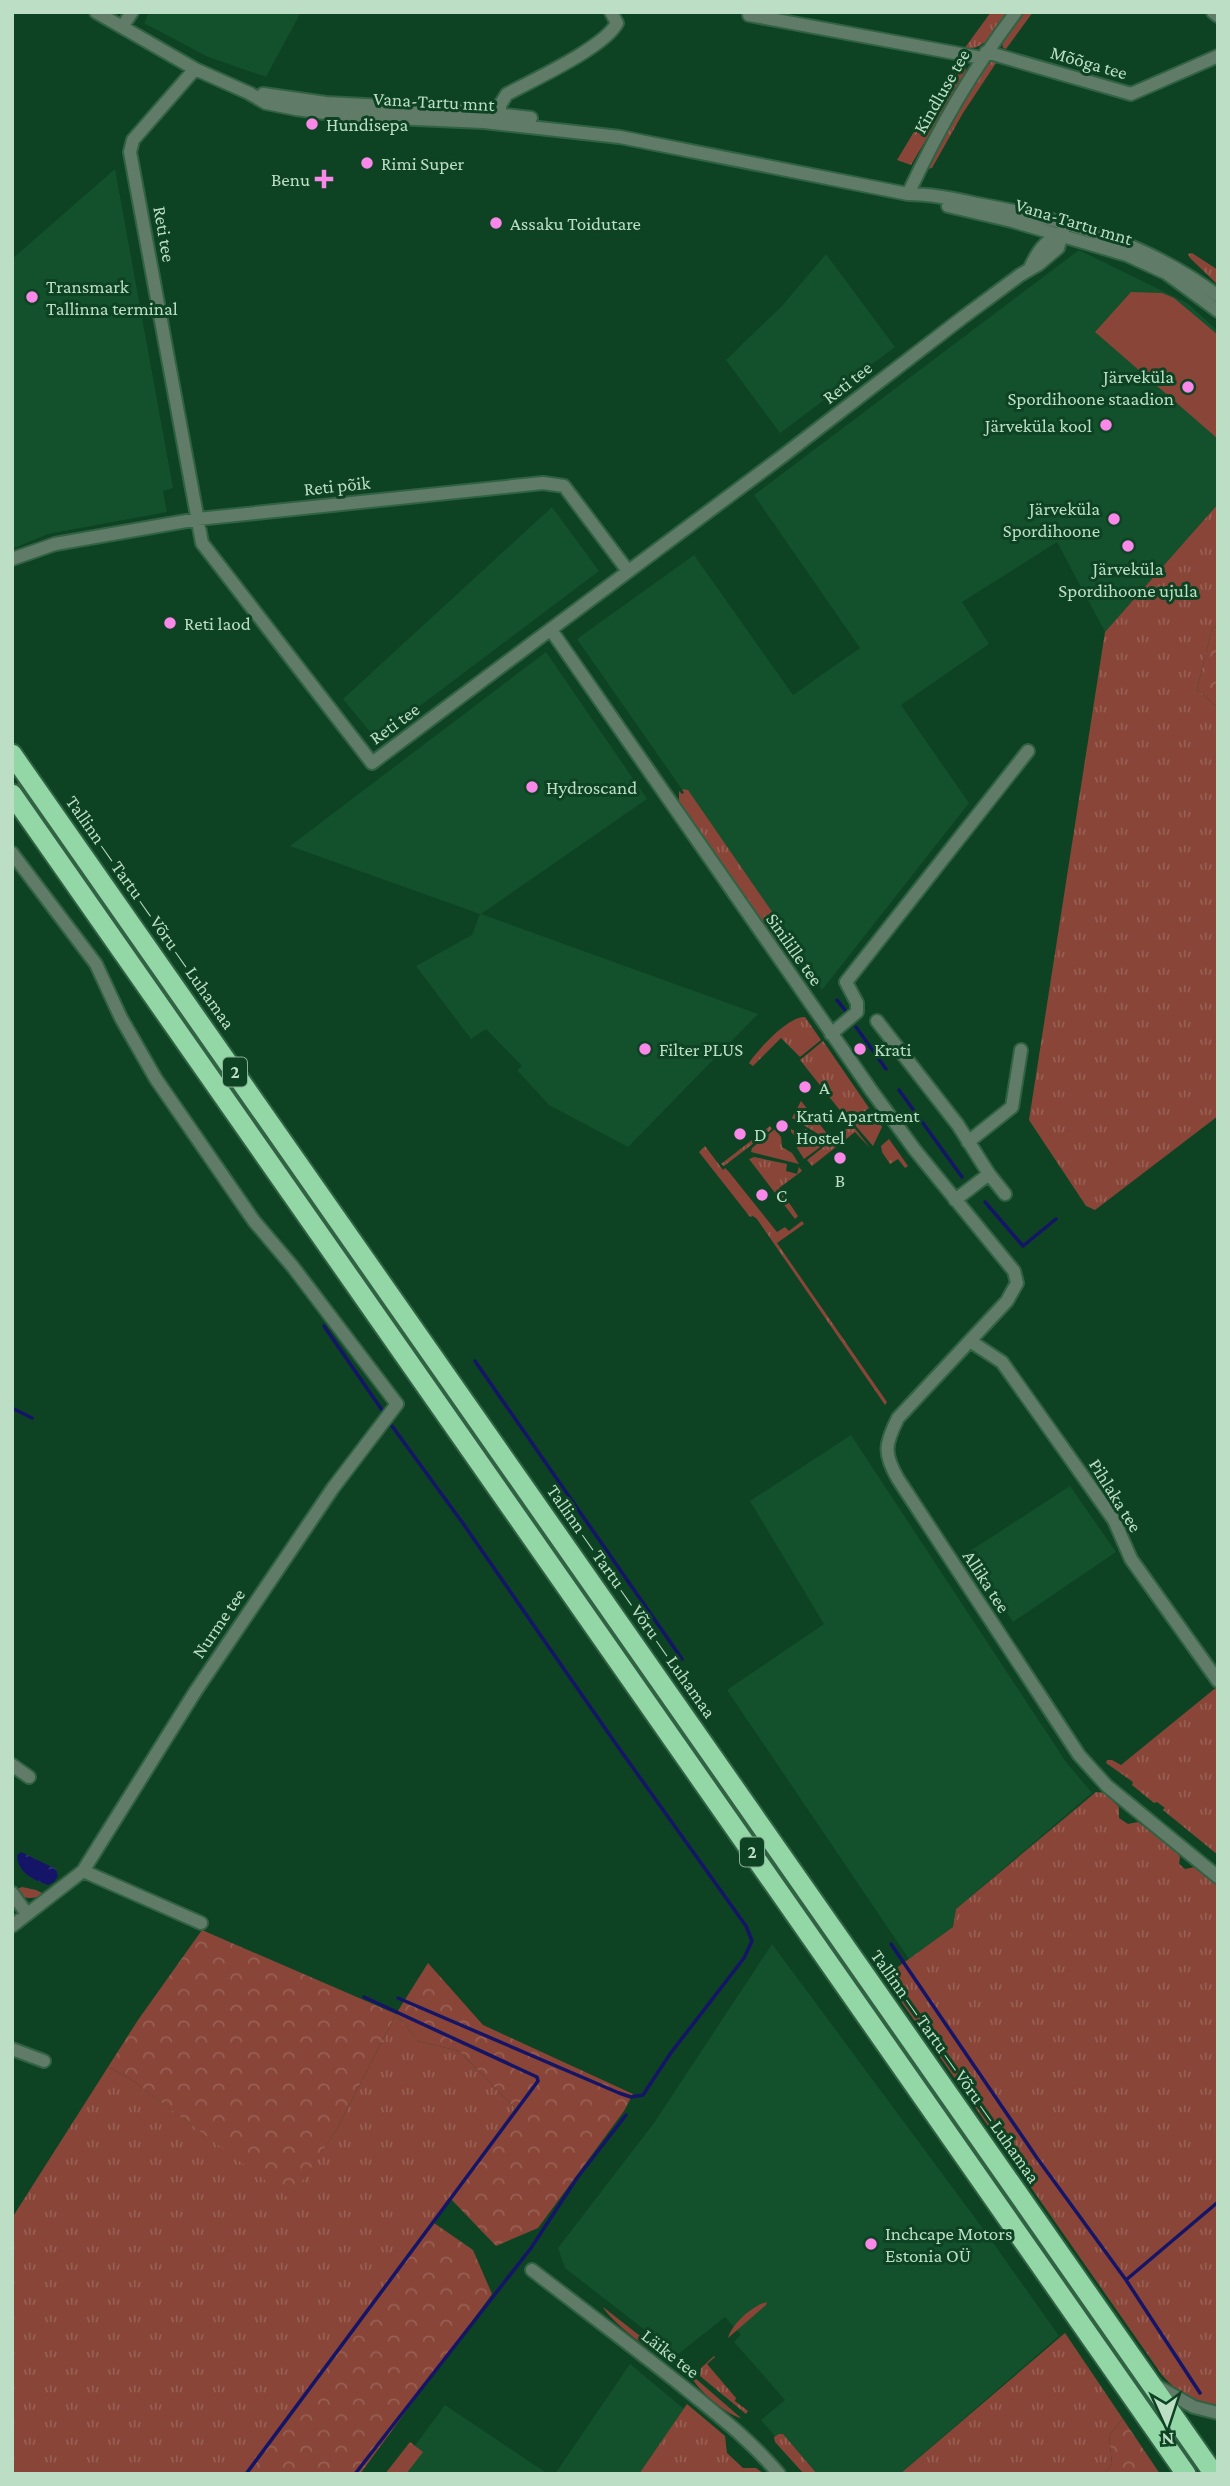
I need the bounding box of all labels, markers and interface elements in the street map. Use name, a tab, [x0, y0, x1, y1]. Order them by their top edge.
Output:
street label: Mõõga tee	[1048, 42, 1130, 83]
street label: Kindluse tee	[909, 46, 974, 137]
street label: Vana-Tartu mnt	[373, 88, 496, 115]
place label: Hundisepa	[326, 114, 408, 135]
marker: Hundisepa	[304, 116, 320, 132]
place label: Rimi Super	[381, 153, 465, 174]
marker: Rimi Super	[359, 155, 375, 171]
place label: Benu	[271, 169, 310, 190]
marker: Benu	[316, 171, 332, 187]
street label: Vana-Tartu mnt	[1013, 194, 1136, 249]
street label: Reti tee	[149, 205, 180, 264]
place label: Assaku Toidutare	[510, 213, 641, 234]
marker: Assaku Toidutare	[488, 215, 504, 231]
place label: Transmark Tallinna terminal	[46, 276, 178, 319]
marker: Transmark Tallinna terminal	[24, 289, 40, 305]
street label: Reti tee	[819, 357, 876, 408]
place label: Järveküla Spordihoone staadion	[1007, 366, 1174, 409]
marker: Järveküla Spordihoone staadion	[1180, 379, 1196, 395]
place label: Järveküla kool	[983, 415, 1092, 436]
marker: Järveküla kool	[1098, 417, 1114, 433]
street label: Reti põik	[303, 471, 372, 499]
place label: Järveküla Spordihoone	[1003, 498, 1100, 541]
marker: Järveküla Spordihoone	[1106, 511, 1122, 527]
marker: Järveküla Spordihoone ujula	[1120, 538, 1136, 554]
place label: Järveküla Spordihoone ujula	[1058, 558, 1198, 602]
place label: Reti laod	[184, 613, 251, 634]
marker: Reti laod	[162, 615, 178, 631]
street label: Reti tee	[365, 698, 423, 748]
place label: Hydroscand	[546, 777, 637, 798]
marker: Hydroscand	[524, 779, 540, 795]
street label: Tallinn — Tartu — Võru — Luhamaa	[62, 792, 240, 1033]
street label: Sinilille tee	[762, 909, 827, 990]
place label: Filter PLUS	[659, 1039, 743, 1060]
place label: Krati	[874, 1039, 911, 1060]
marker: Filter PLUS	[637, 1041, 653, 1057]
marker: Krati	[852, 1041, 868, 1057]
road number: 2	[223, 1058, 247, 1086]
place label: A	[819, 1077, 830, 1098]
marker: A	[797, 1079, 813, 1095]
place label: Krati Apartment Hostel	[796, 1105, 920, 1148]
marker: Krati Apartment Hostel	[774, 1118, 790, 1134]
place label: D	[754, 1124, 767, 1145]
marker: D	[732, 1126, 748, 1142]
marker: B	[832, 1150, 848, 1166]
place label: B	[835, 1170, 845, 1191]
place label: C	[776, 1185, 787, 1206]
marker: C	[754, 1187, 770, 1203]
street label: Pihlaka tee	[1085, 1455, 1146, 1536]
street label: Tallinn — Tartu — Võru — Luhamaa	[543, 1481, 721, 1722]
street label: Allika tee	[959, 1546, 1014, 1616]
street label: Nurme tee	[188, 1585, 249, 1662]
road number: 2	[740, 1838, 764, 1866]
street label: Tallinn — Tartu — Võru — Luhamaa	[867, 1946, 1045, 2187]
place label: Inchcape Motors Estonia OÜ	[885, 2223, 1012, 2266]
marker: Inchcape Motors Estonia OÜ	[863, 2236, 879, 2252]
street label: Läike tee	[638, 2325, 704, 2382]
north arrow	[1132, 2388, 1202, 2458]
text: N	[1161, 2429, 1175, 2450]

